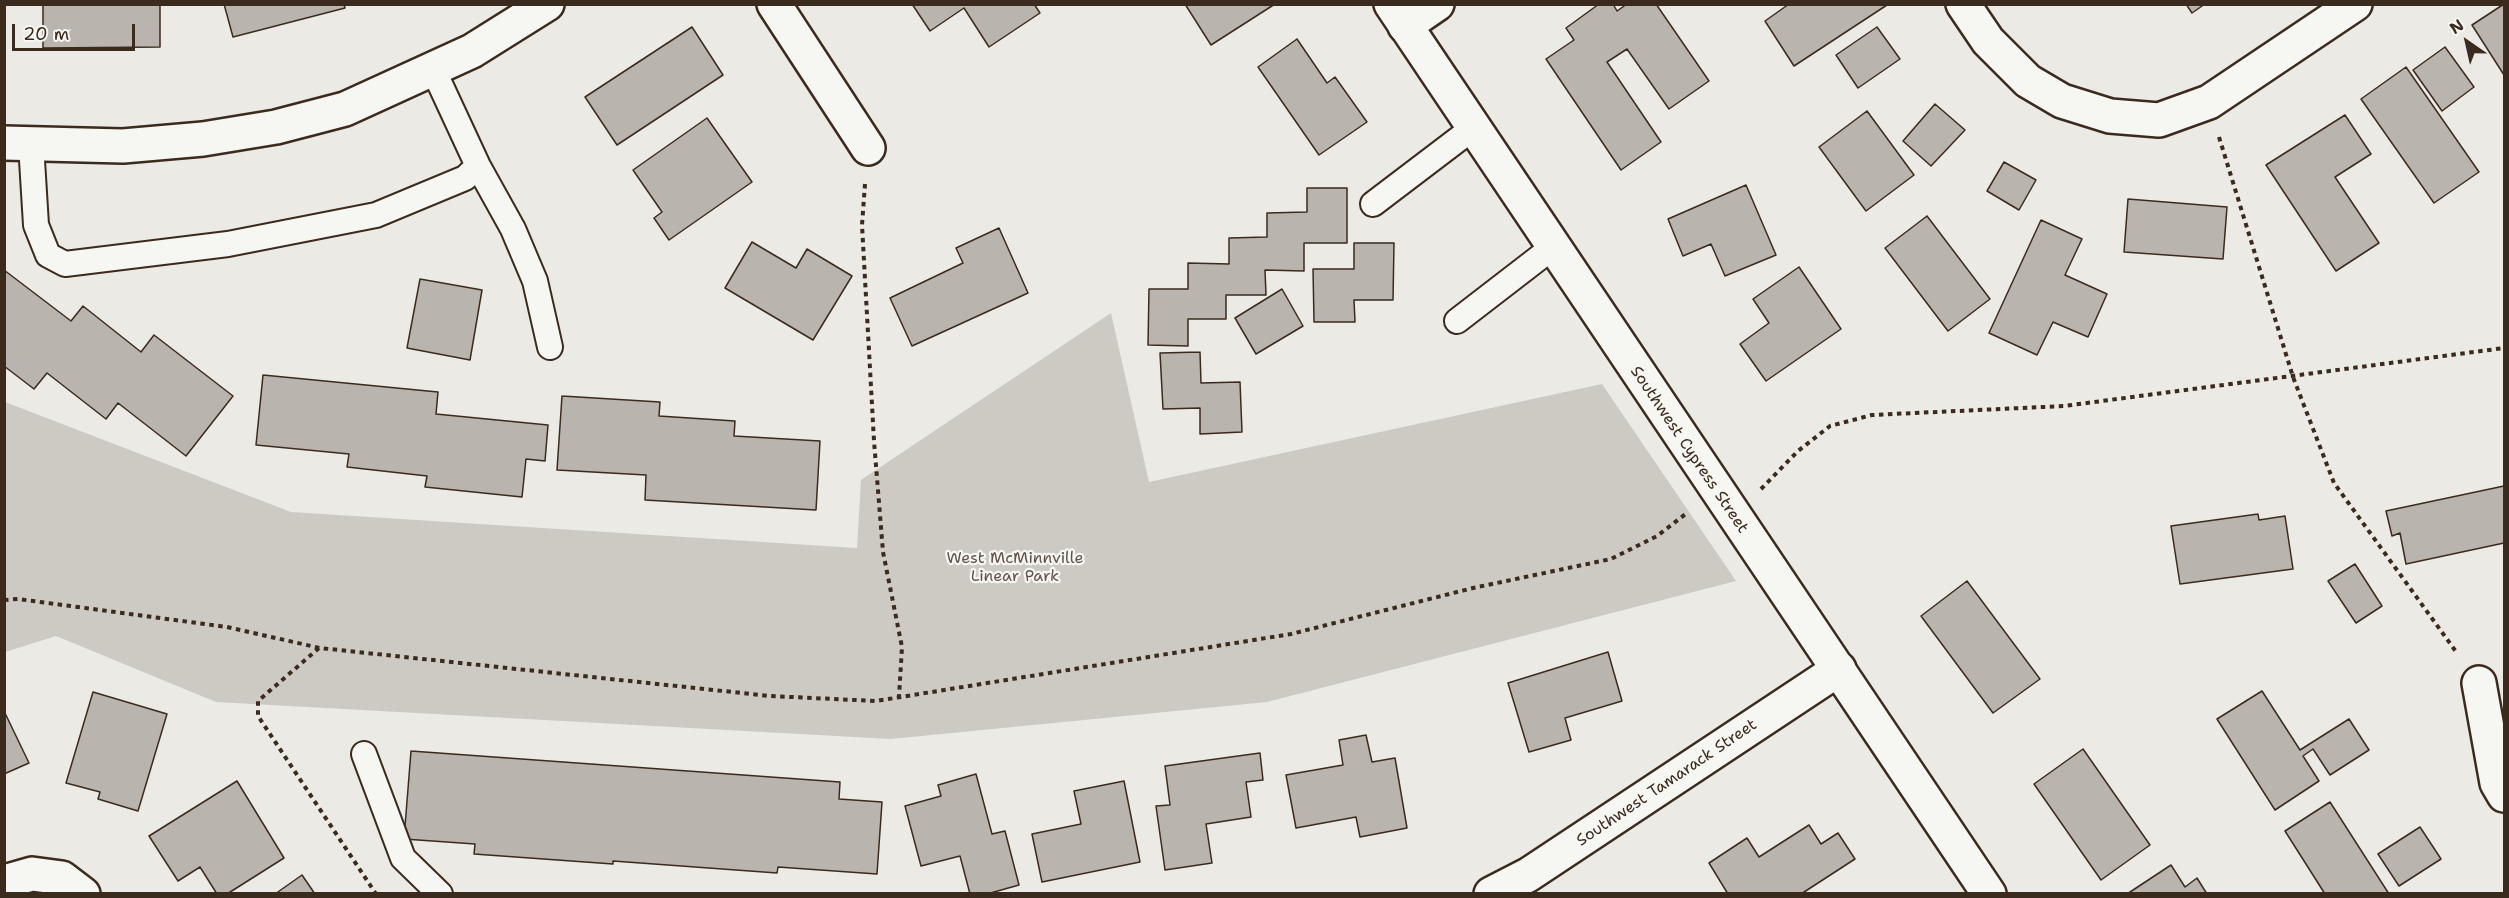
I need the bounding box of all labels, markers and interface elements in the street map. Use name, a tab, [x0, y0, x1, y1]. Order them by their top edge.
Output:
scale bar	[15, 12, 138, 50]
north arrow	[2437, 12, 2497, 72]
text: N	[2446, 14, 2468, 39]
text: 20 m	[23, 22, 69, 46]
street label: Southwest Cypress Street	[1626, 363, 1752, 537]
park label: West McMinnville Linear Park	[946, 549, 1084, 587]
street label: Southwest Tamarack Street	[1573, 715, 1761, 851]

